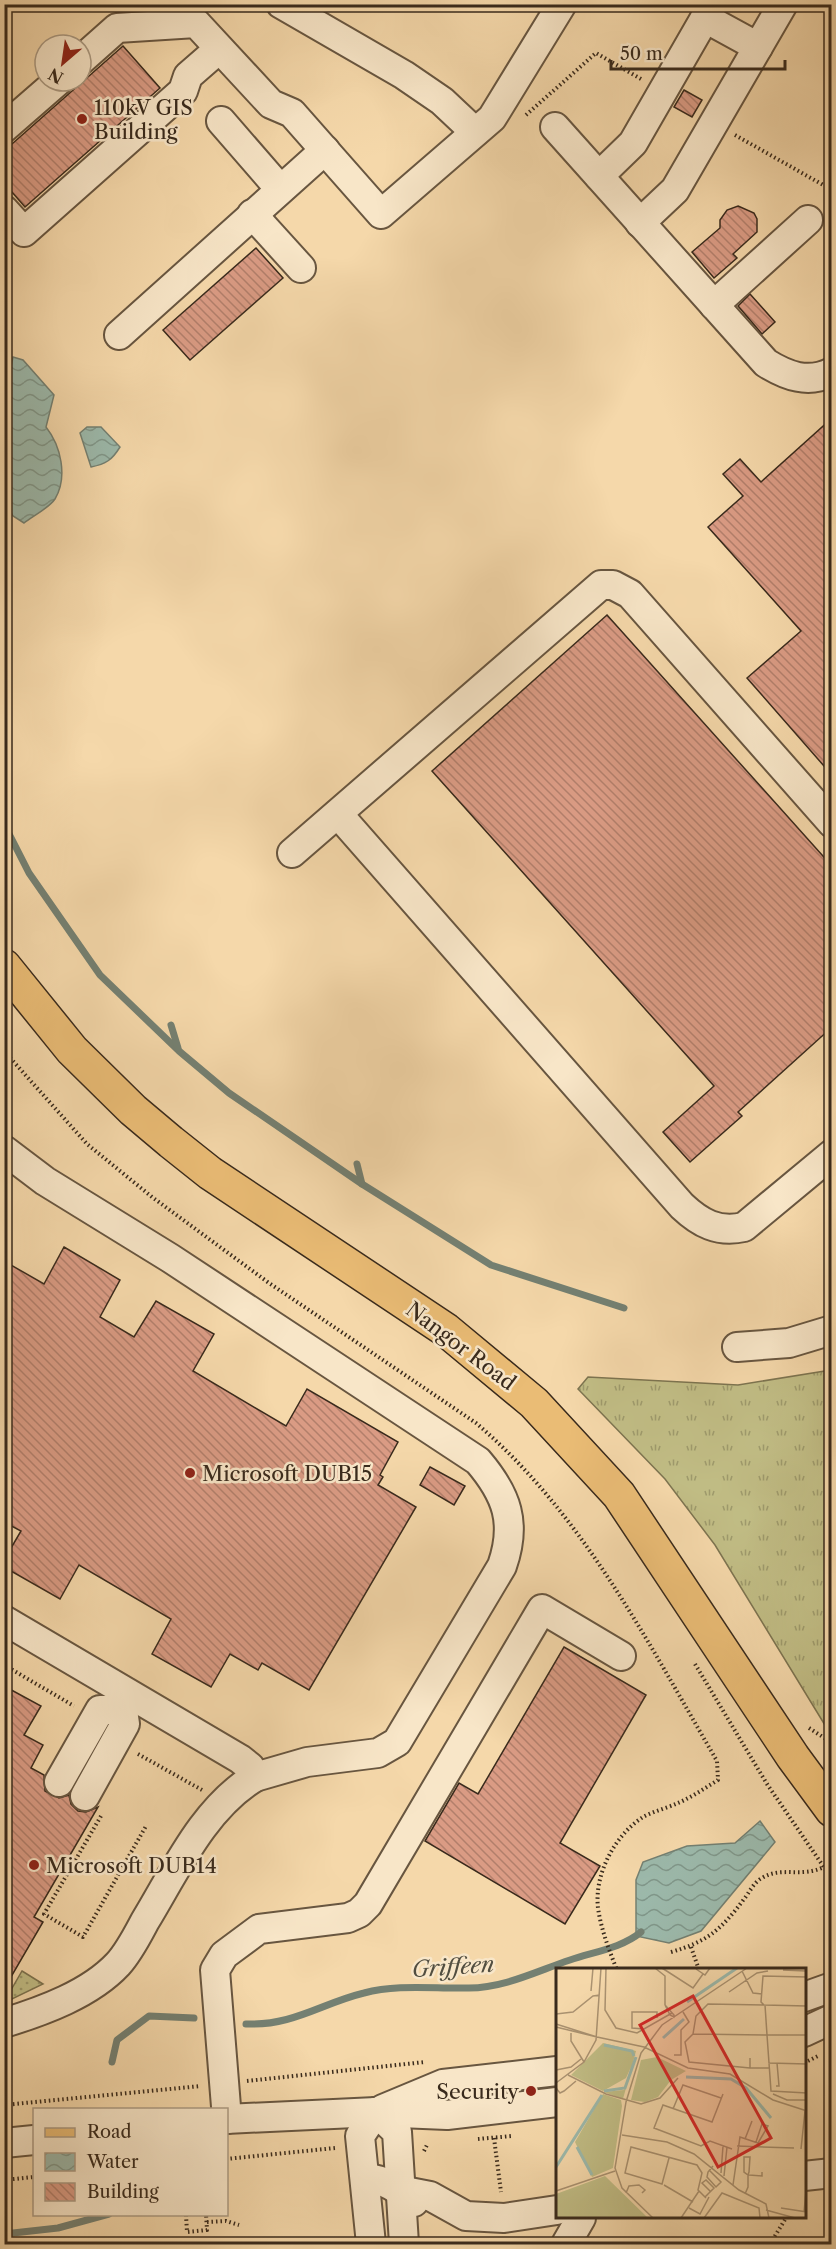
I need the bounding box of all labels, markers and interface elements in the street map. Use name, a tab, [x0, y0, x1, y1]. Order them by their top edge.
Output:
north arrow	[33, 33, 93, 93]
scale bar	[611, 33, 785, 71]
text: 50 m	[620, 43, 663, 65]
text: N	[45, 64, 67, 88]
place label: 110kV GIS Building	[94, 95, 193, 144]
marker: 110kV GIS Building	[75, 112, 89, 126]
street label: Nangor Road	[401, 1297, 521, 1395]
place label: Microsoft DUB15	[202, 1461, 372, 1486]
marker: Microsoft DUB15	[183, 1466, 197, 1480]
place label: Microsoft DUB14	[46, 1853, 217, 1878]
marker: Microsoft DUB14	[27, 1858, 41, 1872]
water label: Griffeen	[411, 1951, 495, 1983]
inset map	[556, 1968, 806, 2219]
place label: Security	[436, 2079, 519, 2104]
marker: Security	[524, 2084, 538, 2098]
legend	[33, 2108, 228, 2216]
text: Road	[87, 2121, 132, 2143]
text: Water	[86, 2151, 139, 2173]
text: Building	[87, 2181, 159, 2203]

